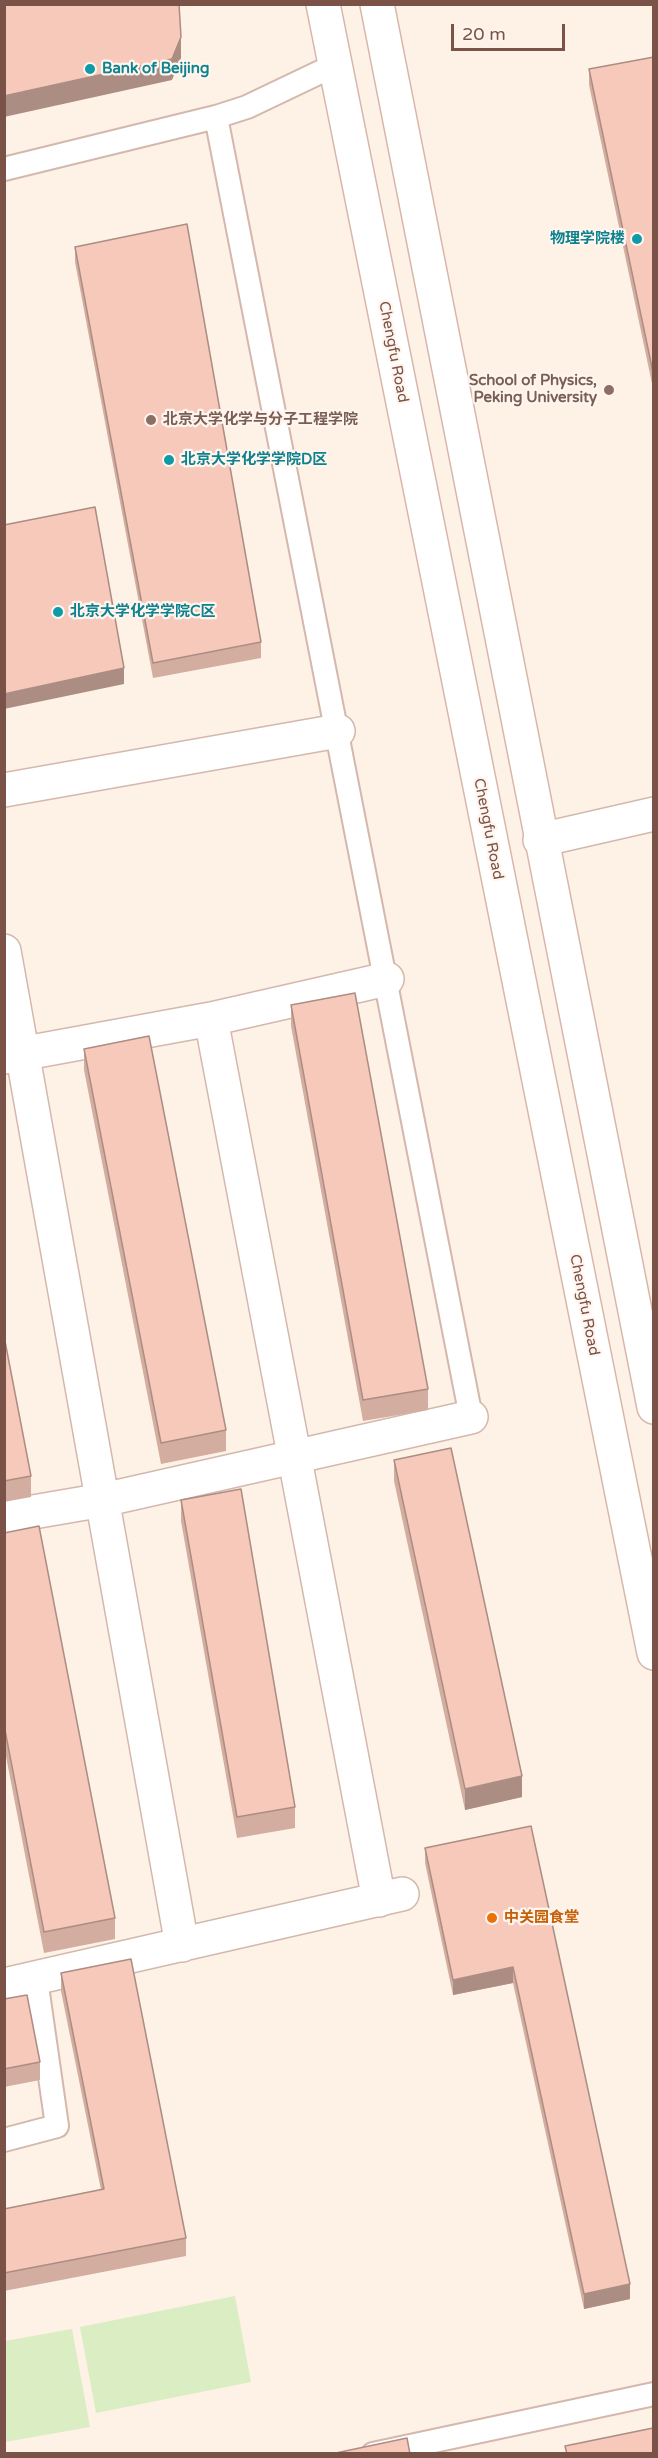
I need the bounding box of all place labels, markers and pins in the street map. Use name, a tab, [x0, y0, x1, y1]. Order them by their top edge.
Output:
place label: Bank of Beijing	[102, 60, 209, 78]
marker: Bank of Beijing	[83, 62, 97, 76]
place label: 物理学院楼	[550, 230, 625, 248]
marker: 物理学院楼	[630, 232, 644, 246]
place label: School of Physics, Peking University	[469, 372, 597, 407]
marker: School of Physics, Peking University	[602, 383, 616, 397]
place label: 北京大学化学与分子工程学院	[163, 411, 358, 429]
marker: 北京大学化学与分子工程学院	[144, 413, 158, 427]
place label: 北京大学化学学院D区	[181, 451, 327, 469]
marker: 北京大学化学学院D区	[162, 453, 176, 467]
place label: 北京大学化学学院C区	[70, 603, 215, 621]
marker: 北京大学化学学院C区	[51, 605, 65, 619]
place label: 中关园食堂	[504, 1909, 579, 1927]
marker: 中关园食堂	[485, 1911, 499, 1925]

